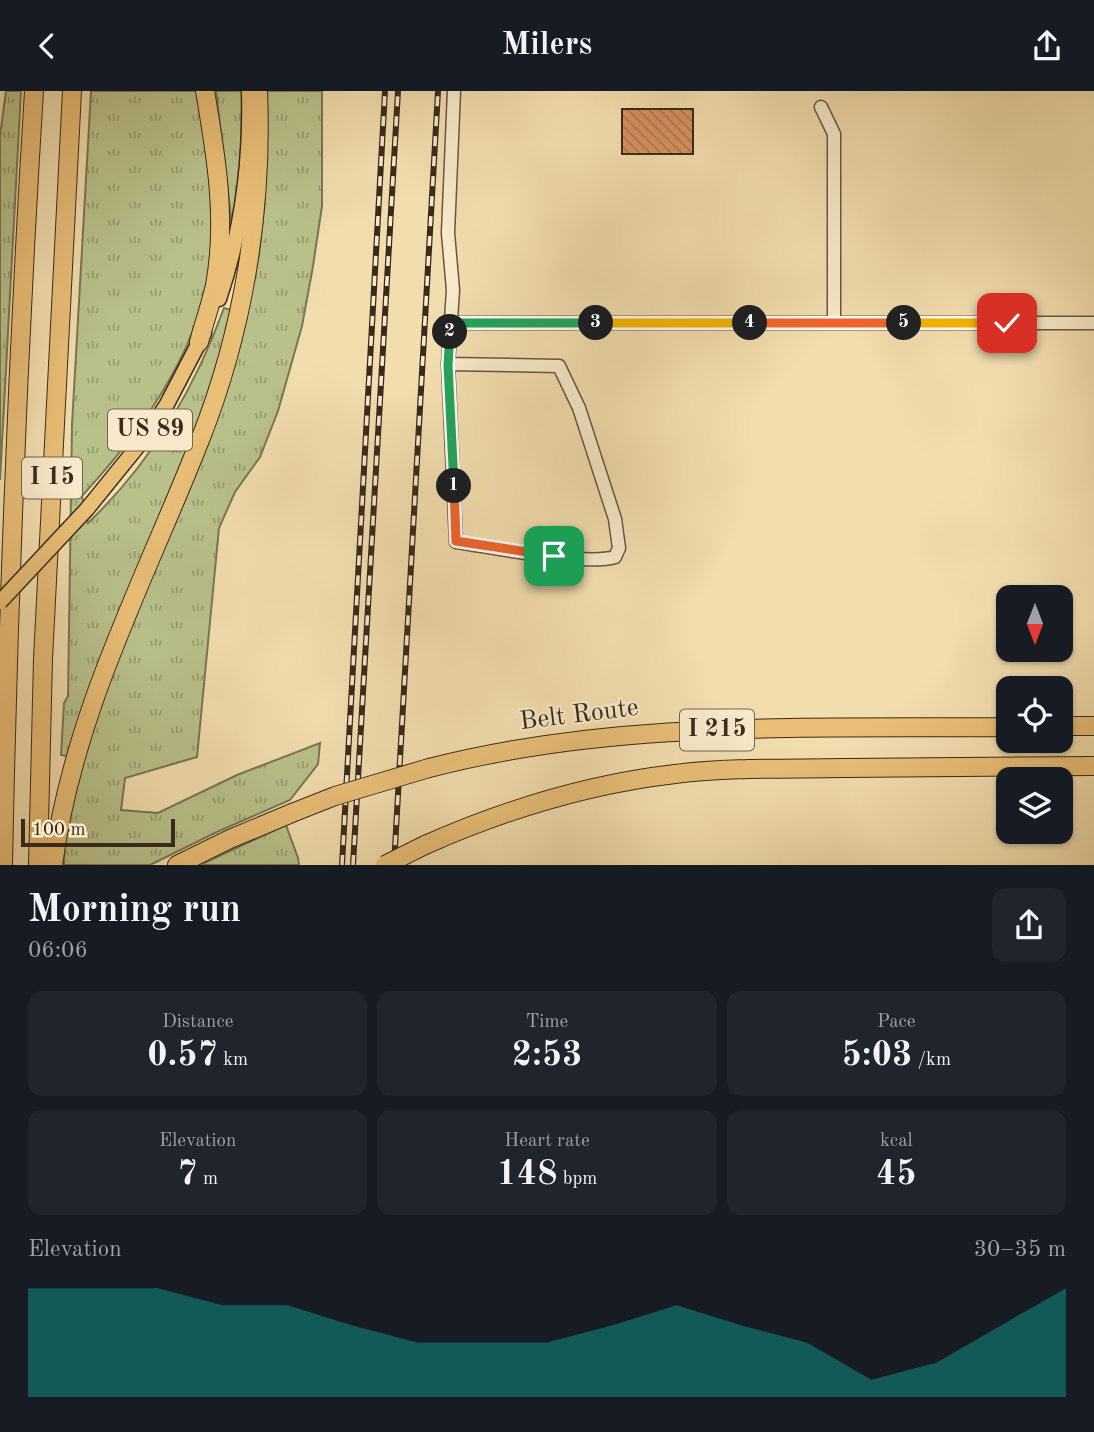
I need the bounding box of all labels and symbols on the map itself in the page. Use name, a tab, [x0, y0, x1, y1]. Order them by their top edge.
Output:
pin	[977, 293, 1037, 353]
pin: 3	[578, 306, 614, 341]
pin: 4	[732, 306, 768, 341]
pin: 5	[886, 306, 922, 341]
pin: 2	[433, 315, 468, 349]
road number: US 89	[108, 409, 192, 451]
road number: I 15	[22, 457, 82, 499]
pin: 1	[436, 469, 472, 503]
pin	[524, 526, 584, 586]
north arrow	[996, 585, 1073, 661]
street label: Belt Route	[518, 695, 640, 735]
road number: I 215	[680, 709, 754, 751]
scale bar	[21, 816, 175, 848]

